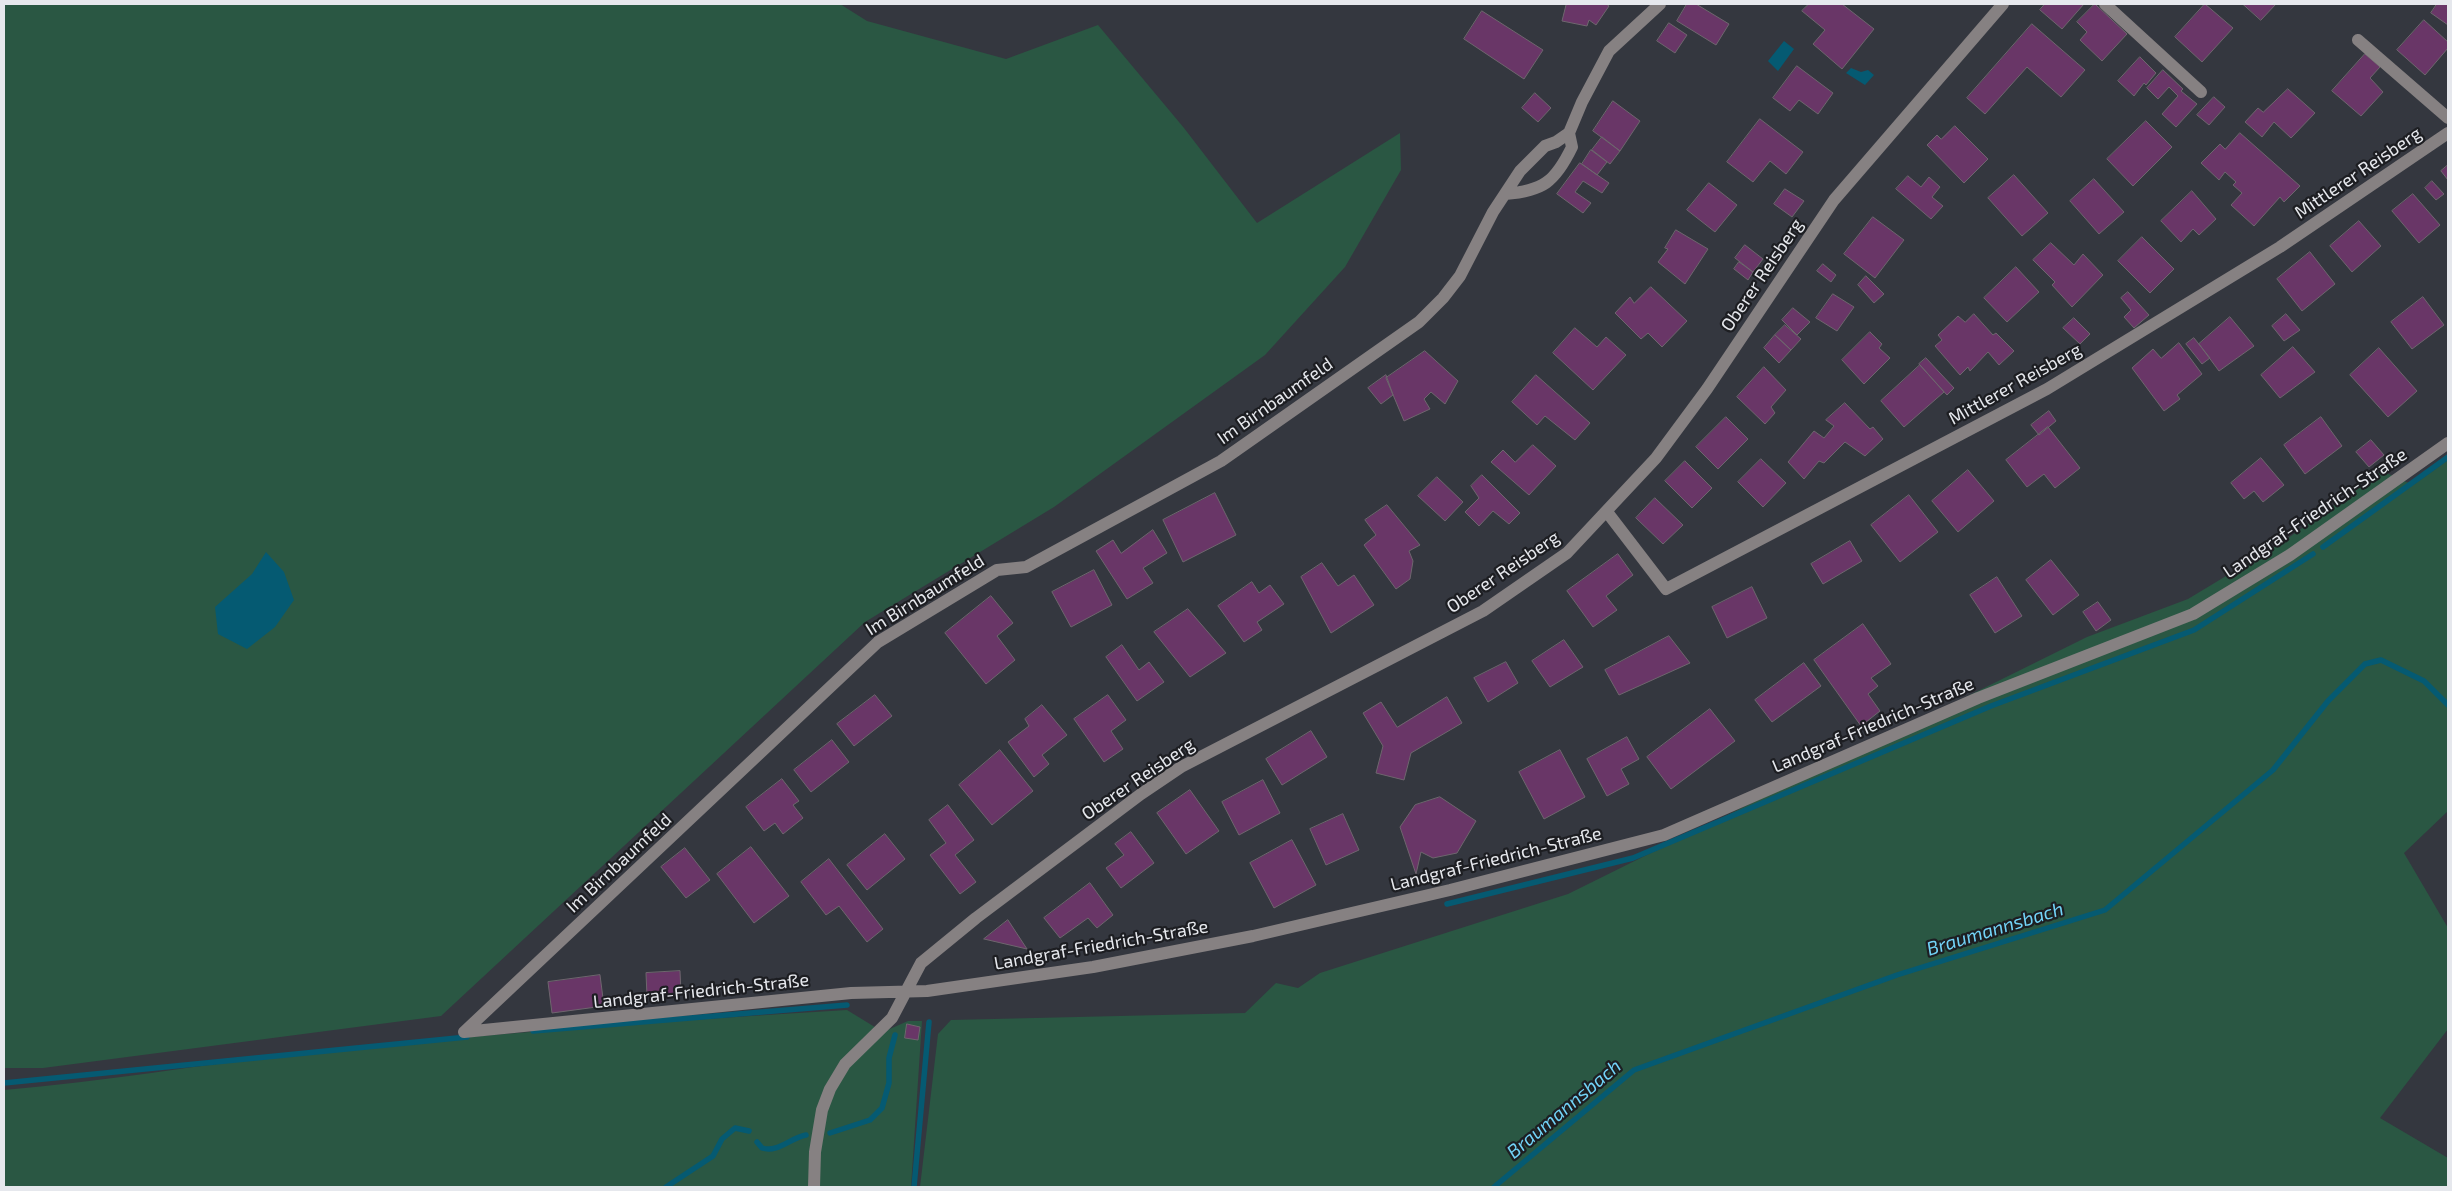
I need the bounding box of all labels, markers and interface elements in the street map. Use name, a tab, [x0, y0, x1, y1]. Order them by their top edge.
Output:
street label: Mittlerer Reisberg	[2290, 123, 2426, 223]
street label: Oberer Reisberg	[1716, 215, 1808, 335]
street label: Mittlerer Reisberg	[1945, 339, 2085, 429]
street label: Im Birnbaumfeld	[1213, 353, 1337, 449]
street label: Landgraf-Friedrich-Straße	[2219, 443, 2411, 583]
street label: Oberer Reisberg	[1443, 526, 1563, 618]
street label: Im Birnbaumfeld	[862, 550, 988, 640]
street label: Landgraf-Friedrich-Straße	[1769, 673, 1977, 777]
street label: Oberer Reisberg	[1078, 733, 1198, 825]
street label: Im Birnbaumfeld	[562, 809, 676, 917]
street label: Landgraf-Friedrich-Straße	[1388, 822, 1604, 896]
water label: Braumannsbach	[1924, 897, 2066, 961]
street label: Landgraf-Friedrich-Straße	[992, 916, 1210, 974]
street label: Landgraf-Friedrich-Straße	[592, 969, 810, 1013]
water label: Braumannsbach	[1502, 1055, 1626, 1163]

